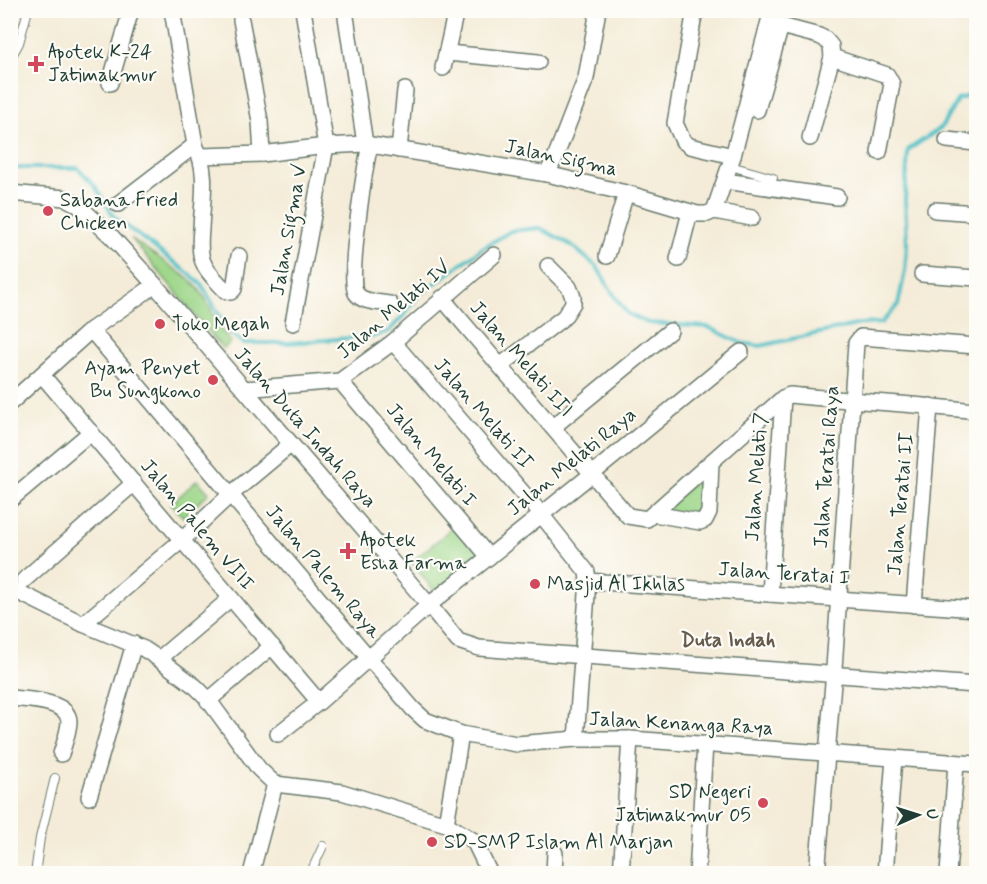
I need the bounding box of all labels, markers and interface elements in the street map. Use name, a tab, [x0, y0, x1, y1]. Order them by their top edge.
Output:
place label: Apotek K-24 Jatimakmur	[48, 39, 157, 89]
marker: Apotek K-24 Jatimakmur	[29, 57, 43, 71]
street label: Jalan Sigma	[502, 133, 620, 185]
street label: Jalan Sigma V	[264, 162, 316, 298]
place label: Sabana Fried Chicken	[60, 187, 178, 237]
marker: Sabana Fried Chicken	[41, 204, 55, 218]
street label: Jalan Melati IV	[331, 254, 457, 366]
street label: Jalan Melati III	[464, 296, 578, 422]
place label: Toko Megah	[172, 311, 270, 338]
marker: Toko Megah	[153, 317, 167, 331]
street label: Jalan Duta Indah Raya	[228, 342, 382, 514]
place label: Ayam Penyet Bu Sungkono	[84, 355, 201, 405]
marker: Ayam Penyet Bu Sungkono	[206, 373, 220, 387]
street label: Jalan Teratai Raya	[808, 385, 846, 549]
street label: Jalan Melati II	[380, 397, 482, 513]
street label: Jalan Melati I	[381, 398, 481, 512]
street label: Jalan Melati Raya	[502, 401, 642, 523]
street label: Jalan Melati 7	[739, 412, 775, 542]
street label: Jalan Teratai II	[881, 431, 921, 577]
street label: Jalan Palem VIII	[134, 454, 260, 596]
street label: Jalan Palem Raya	[259, 499, 388, 645]
place label: Apotek Esha Farma	[360, 527, 467, 577]
marker: Apotek Esha Farma	[341, 544, 355, 558]
street label: Jalan Teratai I	[717, 556, 851, 592]
place label: Masjid Al Ikhlas	[547, 571, 685, 598]
marker: Masjid Al Ikhlas	[528, 577, 542, 591]
district label: Duta Indah	[681, 626, 775, 654]
street label: Jalan Kenanga Raya	[588, 706, 774, 742]
place label: SD Negeri Jatimakmur 05	[615, 779, 751, 829]
north arrow	[888, 785, 948, 845]
marker: SD Negeri Jatimakmur 05	[756, 796, 770, 810]
text: U	[921, 809, 942, 820]
place label: SD-SMP Islam Al Marjan	[444, 829, 674, 856]
marker: SD-SMP Islam Al Marjan	[425, 835, 439, 849]

